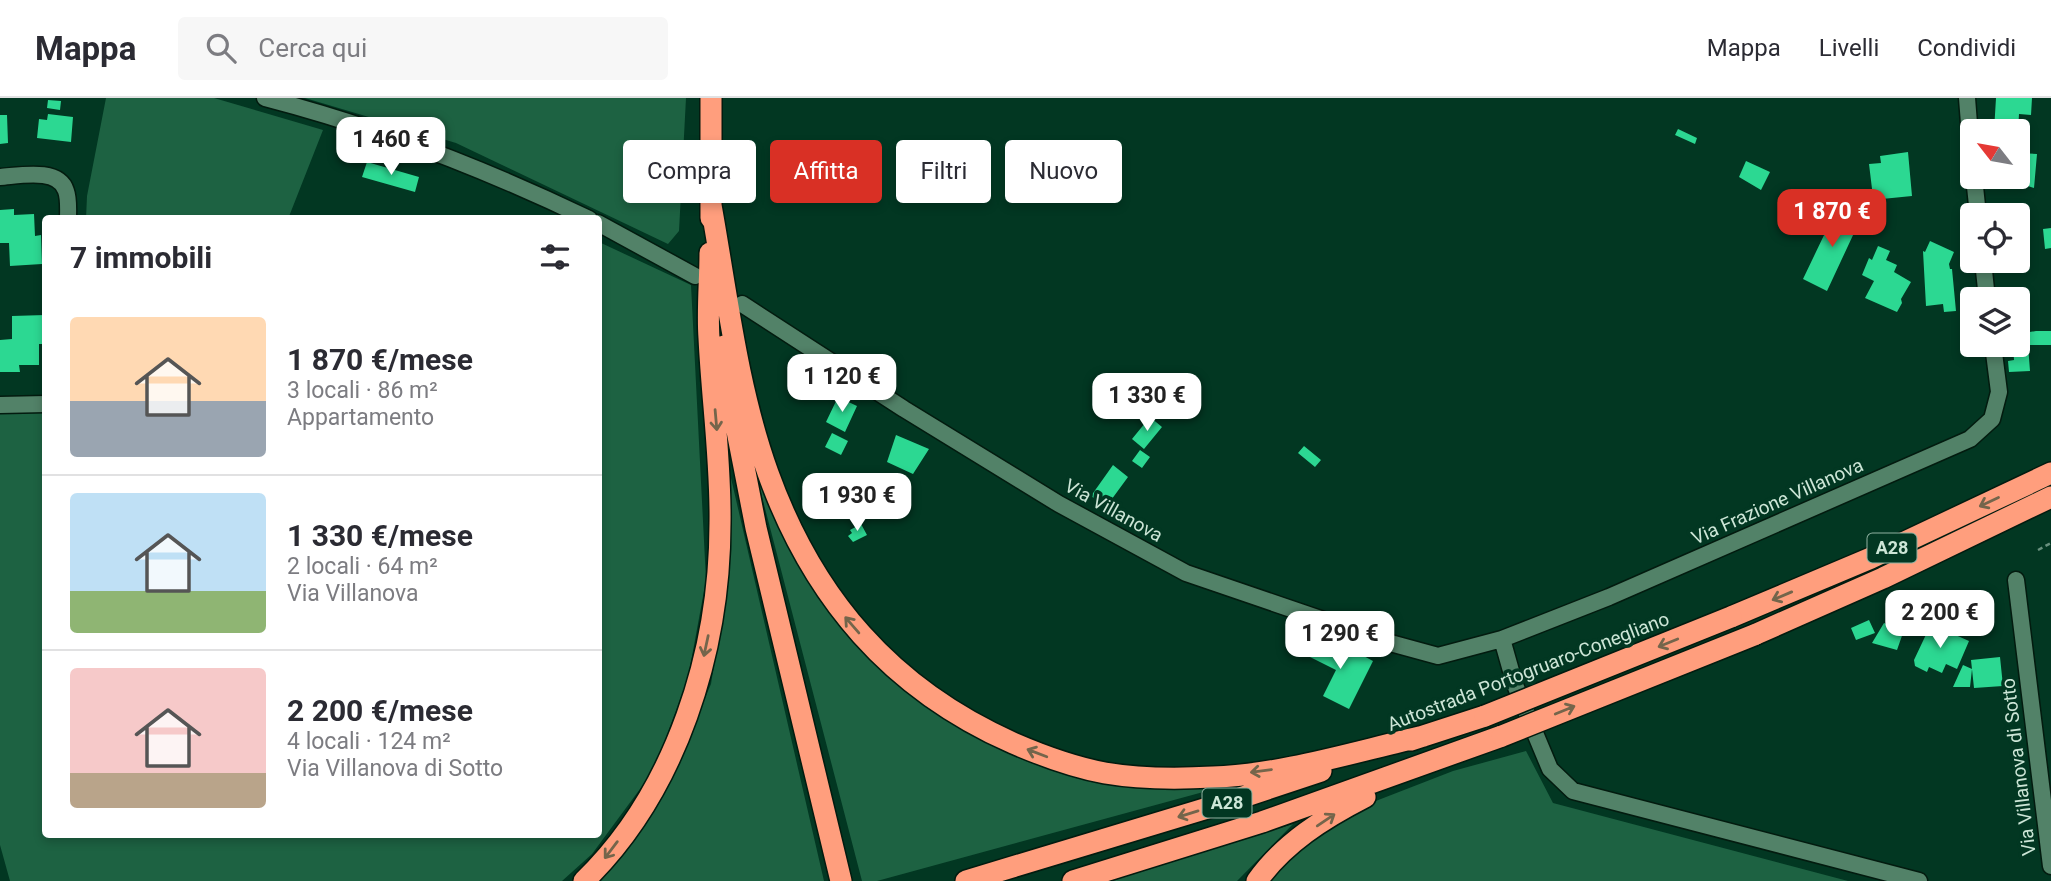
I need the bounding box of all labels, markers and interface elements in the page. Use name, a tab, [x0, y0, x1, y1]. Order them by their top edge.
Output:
search box	[178, 17, 668, 80]
text: Mappa	[35, 29, 136, 68]
icon: search	[202, 29, 240, 67]
text: Cerca qui	[258, 33, 367, 63]
text: Mappa	[1707, 34, 1781, 62]
text: Livelli	[1819, 34, 1879, 62]
text: Condividi	[1917, 34, 2016, 62]
pin: 1 460 €	[326, 118, 456, 177]
north arrow	[1960, 119, 2030, 189]
map controls	[1960, 119, 2030, 357]
text: 1 460 €	[352, 126, 430, 153]
chip: Compra	[623, 140, 756, 203]
chip: Affitta	[770, 140, 882, 203]
chip: Filtri	[896, 140, 991, 203]
chip: Nuovo	[1005, 140, 1122, 203]
pin: 1 870 €	[1767, 190, 1897, 249]
text: 1 870 €	[1793, 198, 1871, 225]
button: locate	[1960, 203, 2030, 273]
icon: filters	[536, 238, 574, 276]
text: 7 immobili	[70, 240, 212, 275]
button: layers	[1960, 287, 2030, 357]
text: 1 870 €/mese	[287, 342, 473, 377]
icon: home	[126, 345, 210, 429]
pin: 1 120 €	[777, 354, 907, 414]
text: 1 120 €	[803, 363, 881, 390]
pin: 1 330 €	[1082, 374, 1212, 433]
text: 3 locali · 86 m²	[287, 377, 438, 404]
text: 1 330 €	[1108, 382, 1186, 409]
text: Appartamento	[287, 404, 434, 431]
one-way arrow	[710, 408, 723, 431]
street label: Via Frazione Villanova	[1688, 453, 1867, 550]
pin: 1 930 €	[792, 474, 922, 533]
street label: Via Villanova	[1061, 474, 1167, 547]
text: 1 930 €	[818, 482, 896, 509]
one-way arrow	[1979, 496, 2000, 510]
text: 1 330 €/mese	[287, 518, 473, 553]
icon: home	[126, 521, 210, 605]
road number: A28	[1868, 534, 1916, 562]
text: 2 locali · 64 m²	[287, 553, 438, 580]
text: Via Villanova	[287, 580, 419, 607]
one-way arrow	[1772, 590, 1793, 603]
pin: 2 200 €	[1875, 590, 2005, 650]
text: 2 200 €	[1901, 599, 1979, 626]
street label: Autostrada Portogruaro-Conegliano	[1384, 607, 1672, 736]
pin: 1 290 €	[1275, 612, 1405, 671]
one-way arrow	[844, 616, 860, 634]
text: 1 290 €	[1301, 620, 1379, 647]
one-way arrow	[699, 634, 712, 657]
one-way arrow	[1657, 637, 1679, 650]
street label: Via Villanova di Sotto	[1996, 677, 2041, 857]
text: 2 200 €/mese	[287, 693, 473, 728]
icon: home	[126, 696, 210, 780]
one-way arrow	[1554, 703, 1576, 716]
text: 4 locali · 124 m²	[287, 728, 451, 755]
one-way arrow	[1027, 745, 1049, 758]
text: Via Villanova di Sotto	[287, 755, 503, 782]
one-way arrow	[1250, 764, 1273, 777]
road number: A28	[1202, 788, 1252, 818]
one-way arrow	[1177, 809, 1199, 822]
one-way arrow	[1315, 812, 1335, 826]
one-way arrow	[603, 840, 618, 859]

